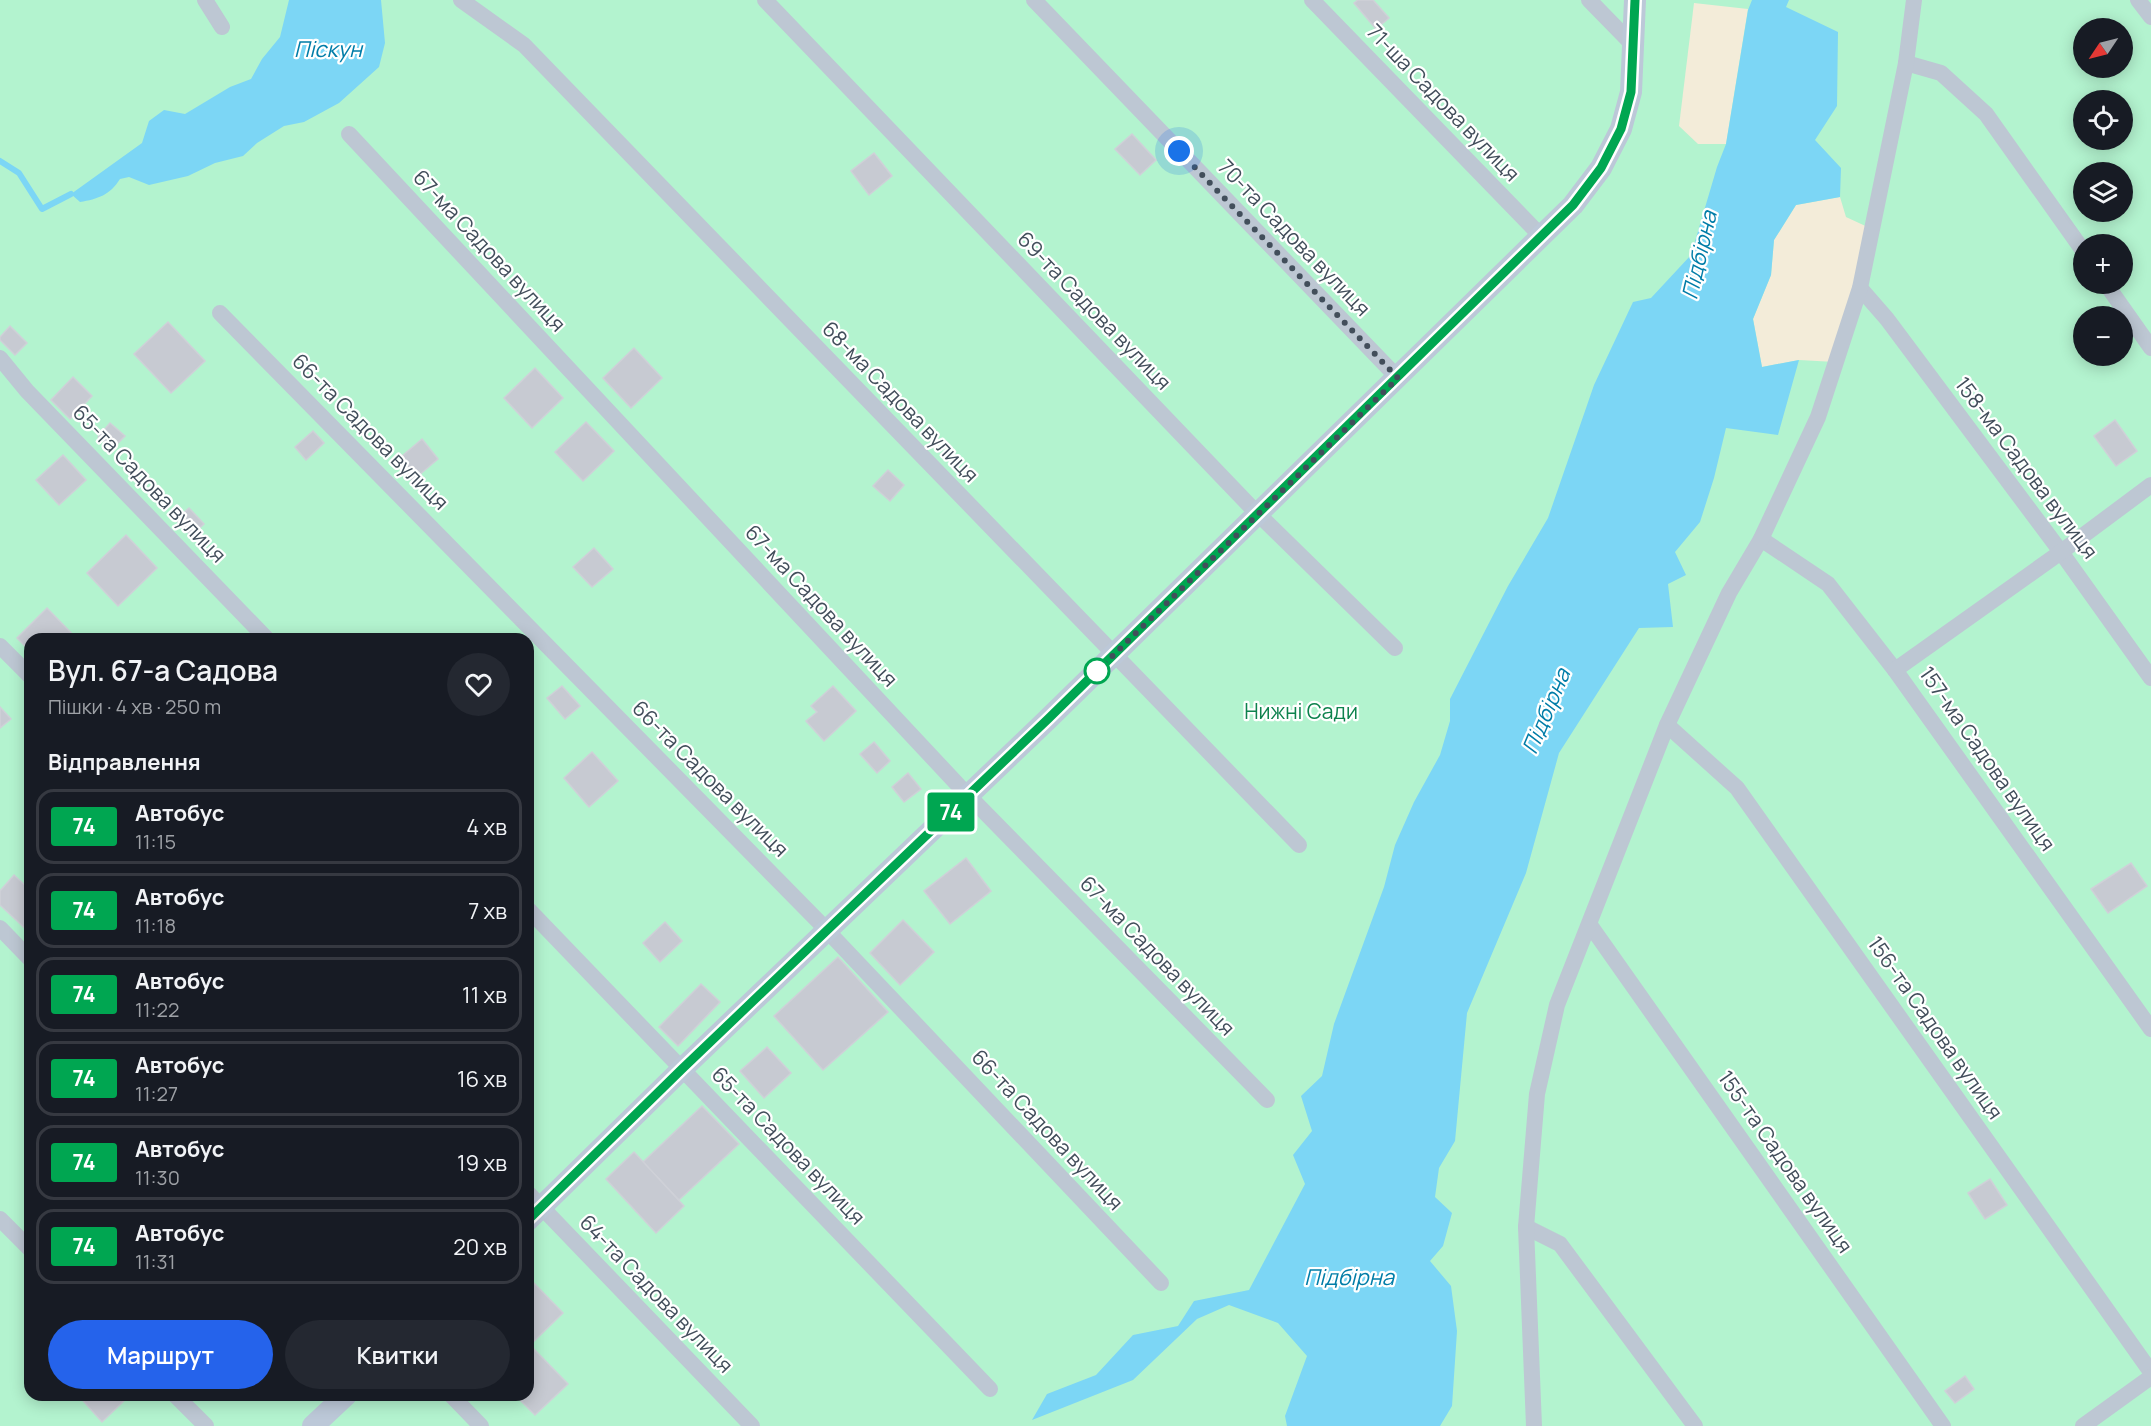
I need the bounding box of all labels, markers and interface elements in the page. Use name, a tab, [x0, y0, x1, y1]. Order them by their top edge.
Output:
street label: 71-ша Садова вулиця	[1361, 18, 1526, 187]
north arrow	[2073, 18, 2133, 78]
map controls	[2073, 18, 2133, 366]
water label: Піскун	[294, 34, 364, 64]
button: locate	[2073, 90, 2133, 150]
your location	[1164, 136, 1194, 166]
street label: 70-та Садова вулиця	[1213, 153, 1377, 322]
button: layers	[2073, 162, 2133, 222]
street label: 67-ма Садова вулиця	[407, 163, 572, 337]
water label: Підбірна	[1674, 206, 1724, 302]
street label: 69-та Садова вулиця	[1012, 225, 1178, 396]
button: +	[2073, 234, 2133, 294]
button: −	[2073, 306, 2133, 366]
street label: 68-ма Садова вулиця	[816, 315, 985, 488]
street label: 66-та Садова вулиця	[286, 347, 455, 516]
street label: 158-ма Садова вулиця	[1949, 371, 2104, 564]
street label: 65-та Садова вулиця	[67, 398, 233, 568]
street label: 67-ма Садова вулиця	[739, 518, 904, 692]
text: Вул. 67-а Садова	[48, 651, 278, 689]
button: heart	[447, 653, 510, 716]
unlabelled marker	[1084, 658, 1110, 684]
street label: 157-ма Садова вулиця	[1914, 661, 2062, 856]
water label: Підбірна	[1515, 662, 1578, 758]
text: Пішки · 4 хв · 250 m	[48, 693, 221, 720]
street label: 66-та Садова вулиця	[626, 694, 795, 863]
park label: Нижні Сади	[1244, 697, 1358, 725]
text: Відправлення	[48, 747, 201, 777]
line badge: 74	[924, 792, 978, 832]
text: Автобус	[135, 798, 224, 828]
text: 74	[939, 798, 963, 826]
text: 74	[72, 812, 96, 840]
text: 4 хв	[466, 812, 507, 842]
text: 11:15	[135, 828, 176, 855]
street label: 67-ма Садова вулиця	[1074, 869, 1241, 1041]
text: Автобус	[135, 882, 224, 912]
text: 74	[72, 896, 96, 924]
text: 7 хв	[468, 896, 507, 926]
text: 11:18	[135, 912, 176, 939]
street label: 156-та Садова вулиця	[1862, 930, 2010, 1125]
text: Автобус	[135, 966, 224, 996]
text: 74	[72, 980, 96, 1008]
text: 11 хв	[462, 980, 507, 1010]
text: 11:22	[135, 996, 179, 1023]
street label: 66-та Садова вулиця	[966, 1043, 1130, 1216]
text: Автобус	[135, 1050, 224, 1080]
street label: 65-та Садова вулиця	[706, 1060, 872, 1230]
text: 74	[72, 1064, 96, 1092]
text: 16 хв	[457, 1064, 507, 1094]
street label: 155-та Садова вулиця	[1712, 1065, 1859, 1258]
text: 11:27	[135, 1080, 178, 1107]
text: Автобус	[135, 1134, 224, 1164]
text: 74	[72, 1148, 96, 1176]
text: 19 хв	[457, 1148, 507, 1178]
text: 11:30	[135, 1164, 180, 1191]
street label: 64-та Садова вулиця	[574, 1208, 740, 1378]
text: Автобус	[135, 1218, 224, 1248]
text: 74	[72, 1232, 96, 1260]
text: 20 хв	[453, 1232, 507, 1262]
text: 11:31	[135, 1248, 175, 1275]
water label: Підбірна	[1304, 1262, 1396, 1292]
button: Маршрут	[48, 1320, 273, 1389]
button: Квитки	[285, 1320, 510, 1389]

